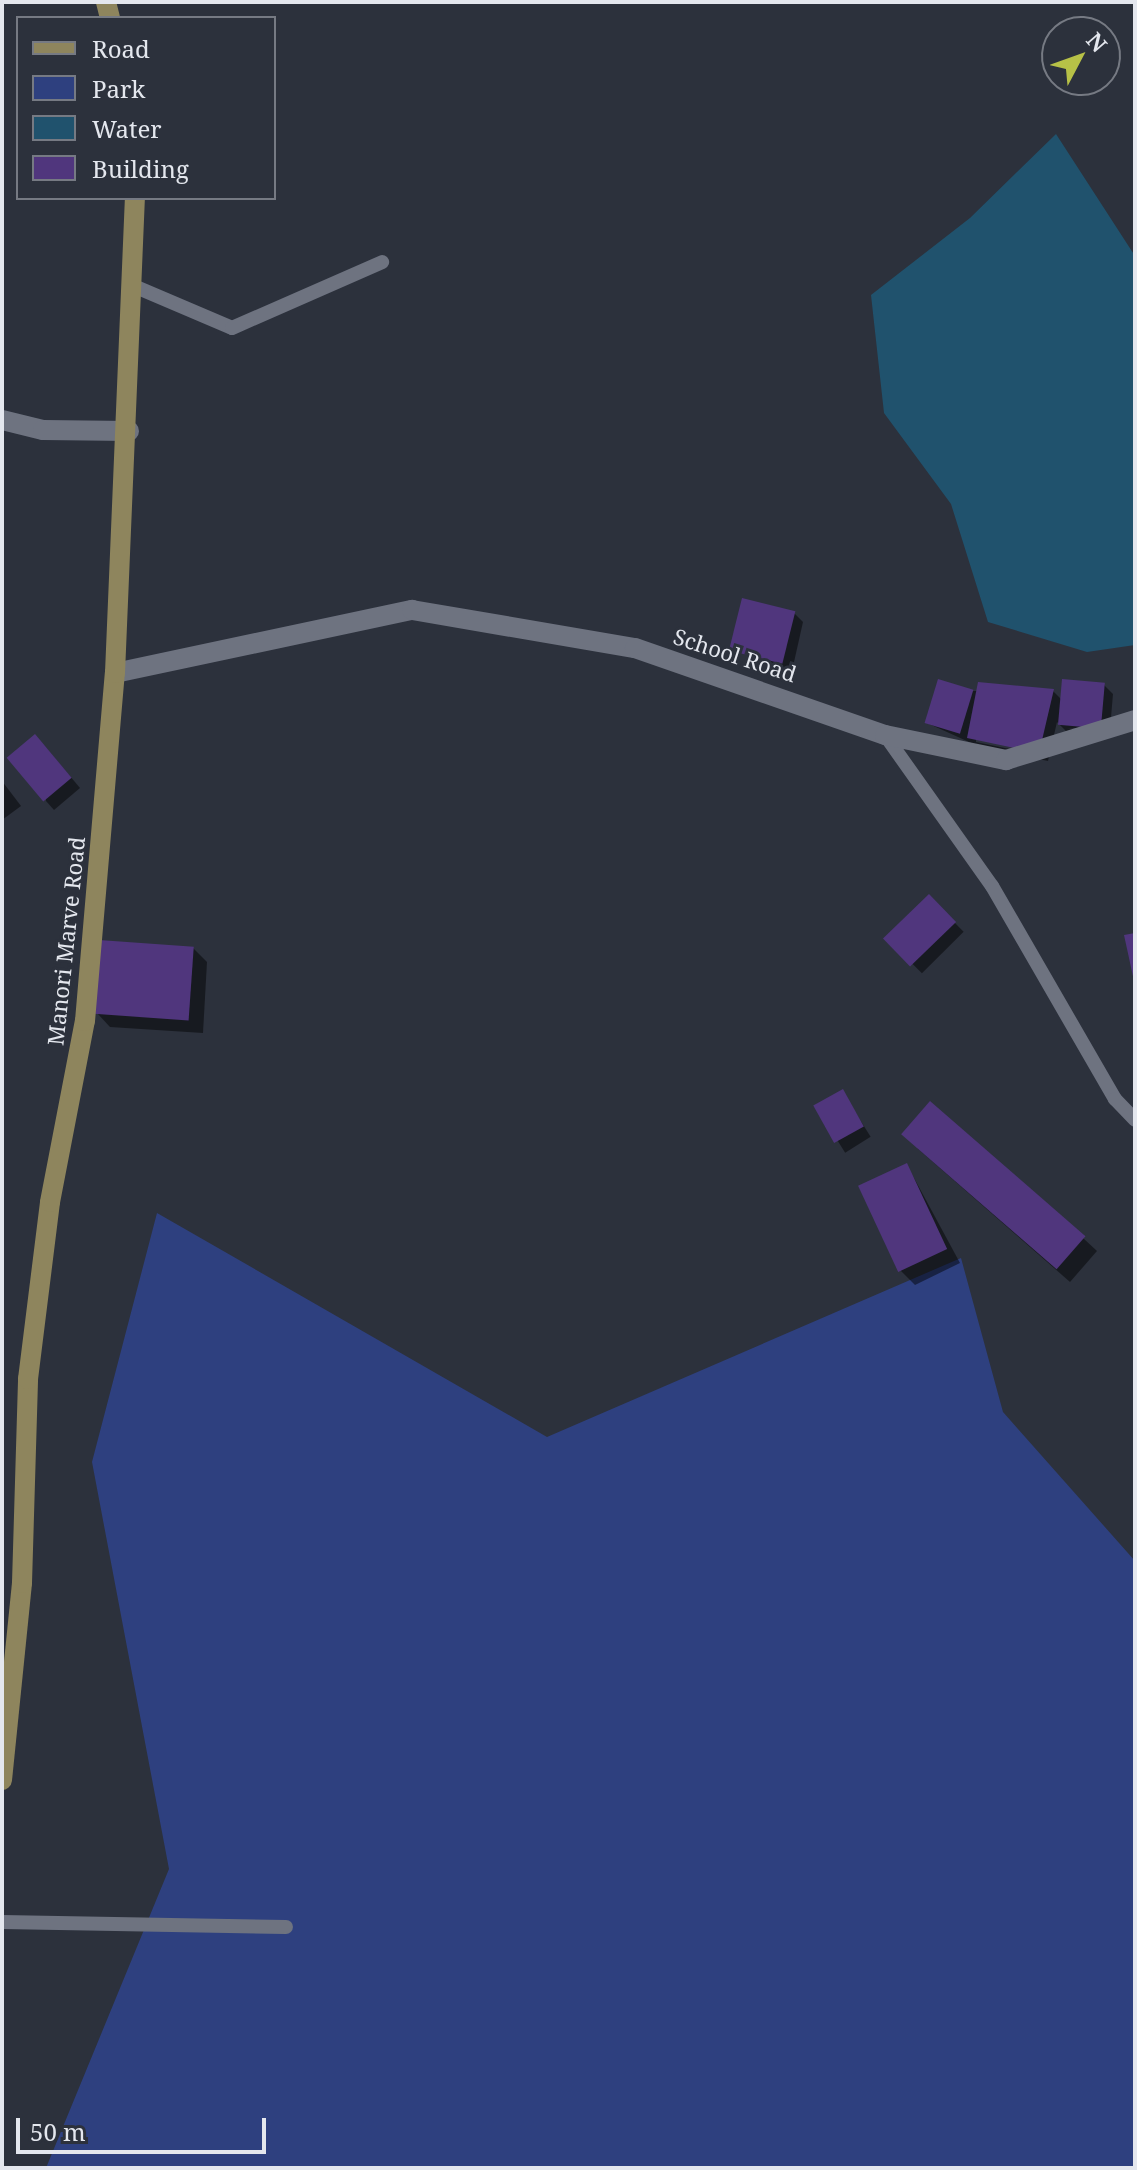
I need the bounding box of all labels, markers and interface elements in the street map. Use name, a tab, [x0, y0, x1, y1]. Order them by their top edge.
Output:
legend	[16, 16, 276, 200]
north arrow	[1041, 16, 1121, 96]
text: N	[1081, 25, 1115, 58]
text: Road	[92, 32, 150, 65]
text: Park	[92, 72, 145, 105]
text: Water	[92, 112, 162, 145]
text: Building	[92, 152, 189, 185]
street label: School Road	[670, 623, 800, 687]
street label: Manori Marve Road	[42, 835, 90, 1047]
scale bar	[20, 2102, 270, 2152]
text: 50 m	[30, 2115, 86, 2148]

